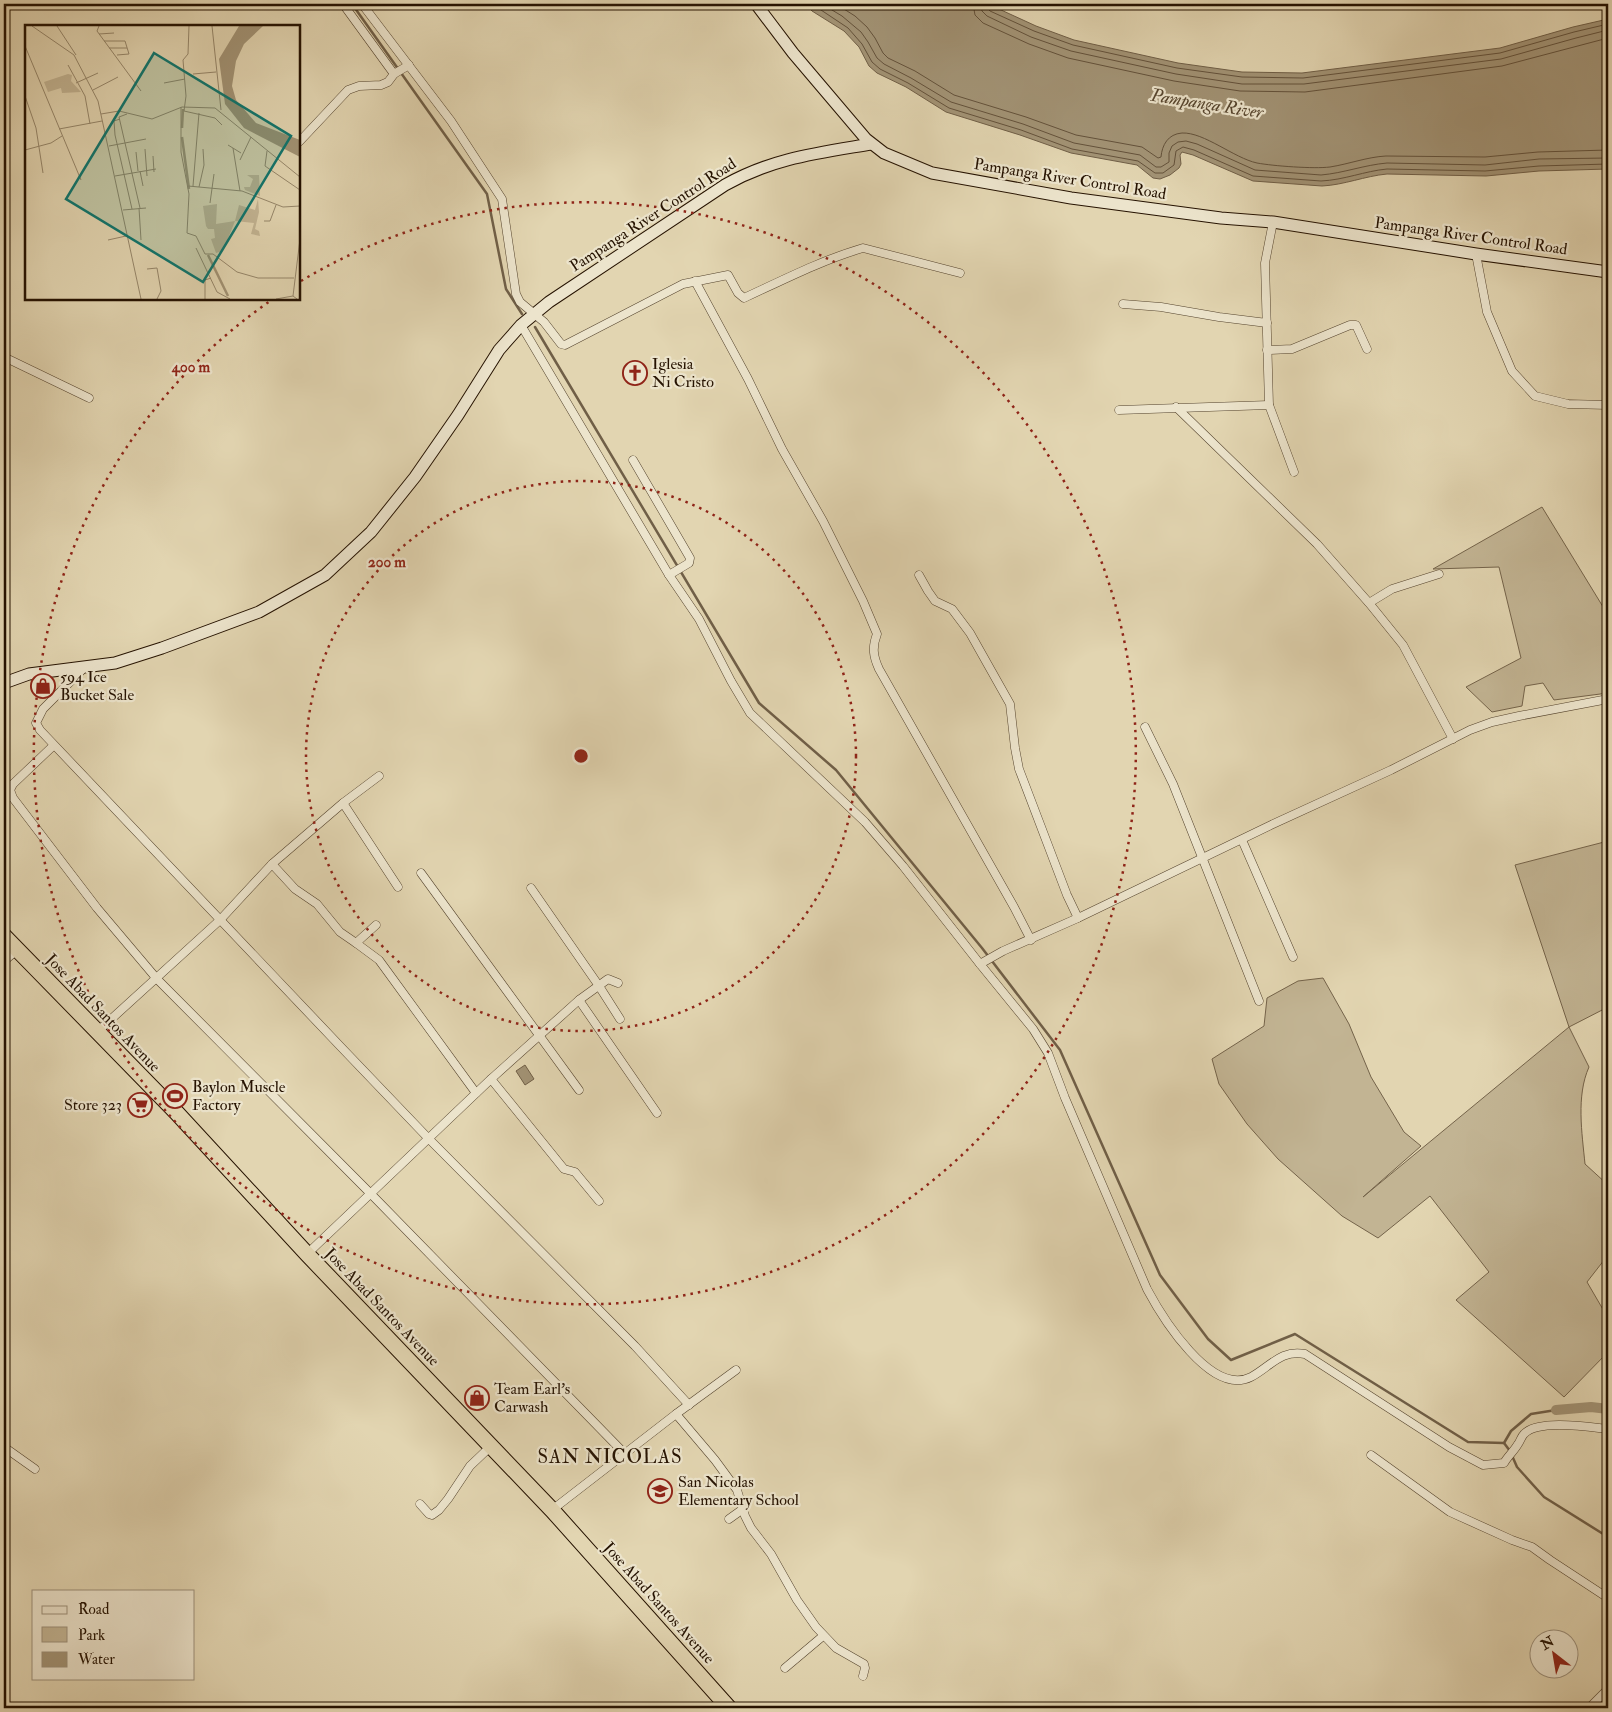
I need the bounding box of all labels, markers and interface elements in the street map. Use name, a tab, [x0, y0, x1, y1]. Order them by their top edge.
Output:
inset map	[25, 25, 300, 300]
water label: Pampanga River	[1148, 84, 1266, 124]
street label: Pampanga River Control Road	[566, 154, 741, 277]
street label: Pampanga River Control Road	[972, 154, 1168, 205]
street label: Pampanga River Control Road	[1373, 213, 1569, 260]
place label: Iglesia Ni Cristo	[652, 354, 714, 392]
text: 400 m	[171, 358, 210, 377]
church icon: Iglesia Ni Cristo	[622, 360, 648, 386]
text: 200 m	[368, 553, 406, 572]
place label: 594 Ice Bucket Sale	[60, 667, 134, 705]
shop icon: 594 Ice Bucket Sale	[30, 673, 56, 699]
centre of rings	[572, 747, 590, 765]
street label: Jose Abad Santos Avenue	[40, 949, 165, 1077]
place label: Baylon Muscle Factory	[192, 1077, 286, 1115]
sports icon: Baylon Muscle Factory	[162, 1083, 188, 1109]
supermarket icon: Store 323	[127, 1092, 153, 1118]
place label: Store 323	[64, 1095, 122, 1115]
street label: Jose Abad Santos Avenue	[319, 1243, 444, 1371]
place label: Team Earl's Carwash	[494, 1379, 570, 1417]
shop icon: Team Earl's Carwash	[464, 1385, 490, 1411]
district label: SAN NICOLAS	[537, 1445, 683, 1469]
place label: San Nicolas Elementary School	[678, 1472, 799, 1510]
school or university icon: San Nicolas Elementary School	[647, 1478, 673, 1504]
street label: Jose Abad Santos Avenue	[598, 1537, 719, 1669]
legend	[32, 1590, 195, 1680]
text: Road	[78, 1600, 110, 1619]
text: Park	[78, 1626, 105, 1645]
north arrow	[1530, 1630, 1580, 1680]
text: N	[1537, 1633, 1558, 1654]
text: Water	[77, 1650, 115, 1669]

